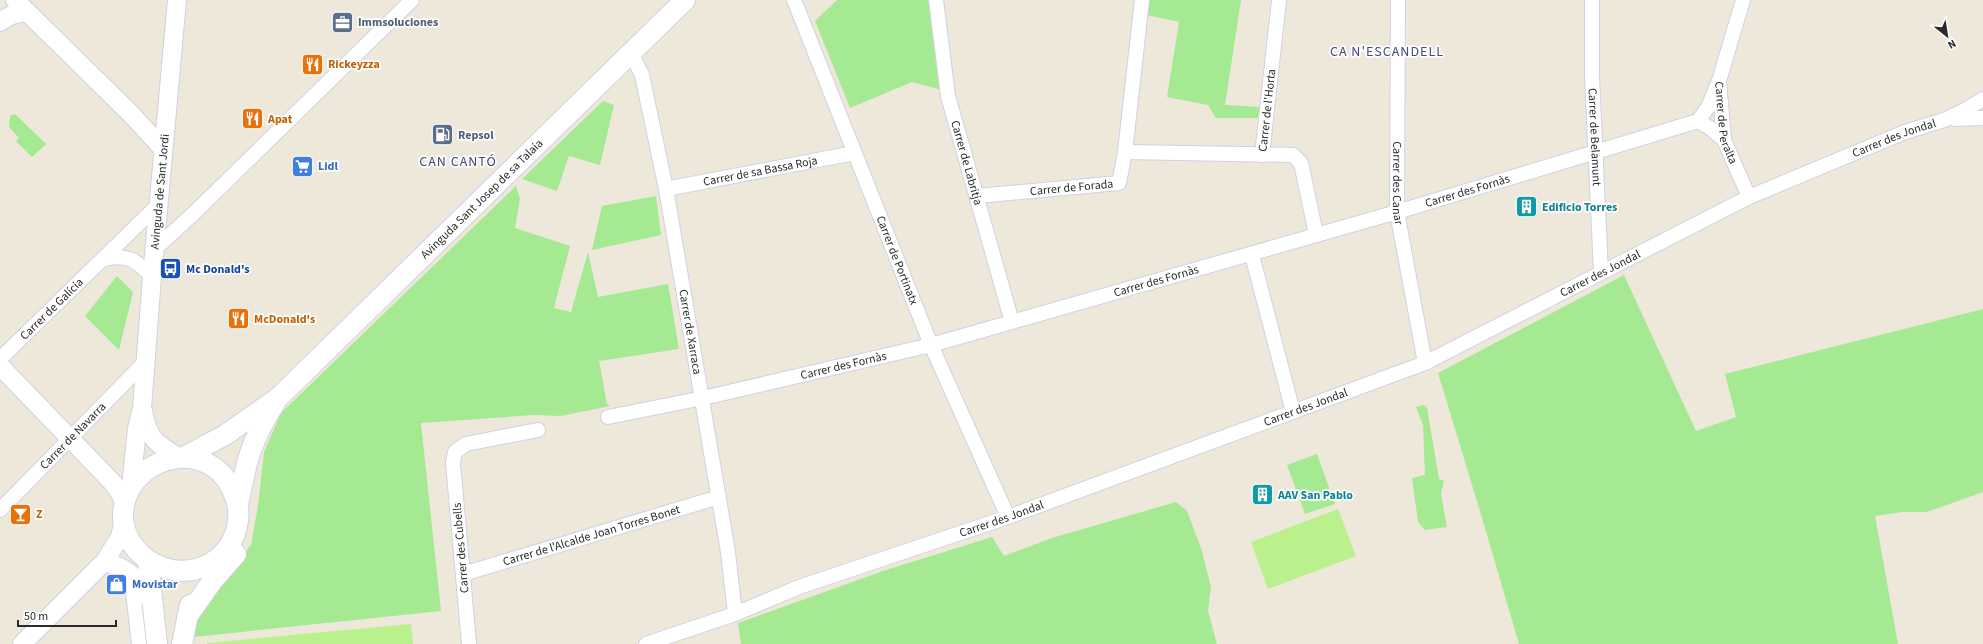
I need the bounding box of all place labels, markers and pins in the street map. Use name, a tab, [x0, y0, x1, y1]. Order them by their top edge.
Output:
office icon: Immsoluciones	[330, 9, 356, 35]
place label: Immsoluciones	[358, 14, 438, 31]
restaurant icon: Rickeyzza	[299, 51, 325, 77]
place label: Rickeyzza	[328, 56, 380, 73]
restaurant icon: Apat	[239, 106, 265, 132]
place label: Apat	[267, 111, 293, 128]
fuel station icon: Repsol	[429, 122, 455, 148]
place label: Repsol	[458, 127, 494, 144]
supermarket icon: Lidl	[289, 153, 315, 179]
place label: Lidl	[318, 158, 338, 175]
building icon: Edificio Torres	[1514, 194, 1540, 220]
place label: Edificio Torres	[1542, 199, 1617, 216]
bus stop icon: Mc Donald's	[157, 256, 183, 282]
place label: Mc Donald's	[186, 261, 250, 278]
restaurant icon: McDonald's	[226, 306, 252, 332]
place label: McDonald's	[254, 311, 315, 328]
building icon: AAV San Pablo	[1250, 482, 1276, 508]
place label: AAV San Pablo	[1277, 487, 1353, 504]
bar icon: Z	[7, 501, 33, 527]
place label: Z	[36, 506, 43, 523]
shop icon: Movistar	[104, 571, 130, 597]
place label: Movistar	[132, 576, 178, 593]

